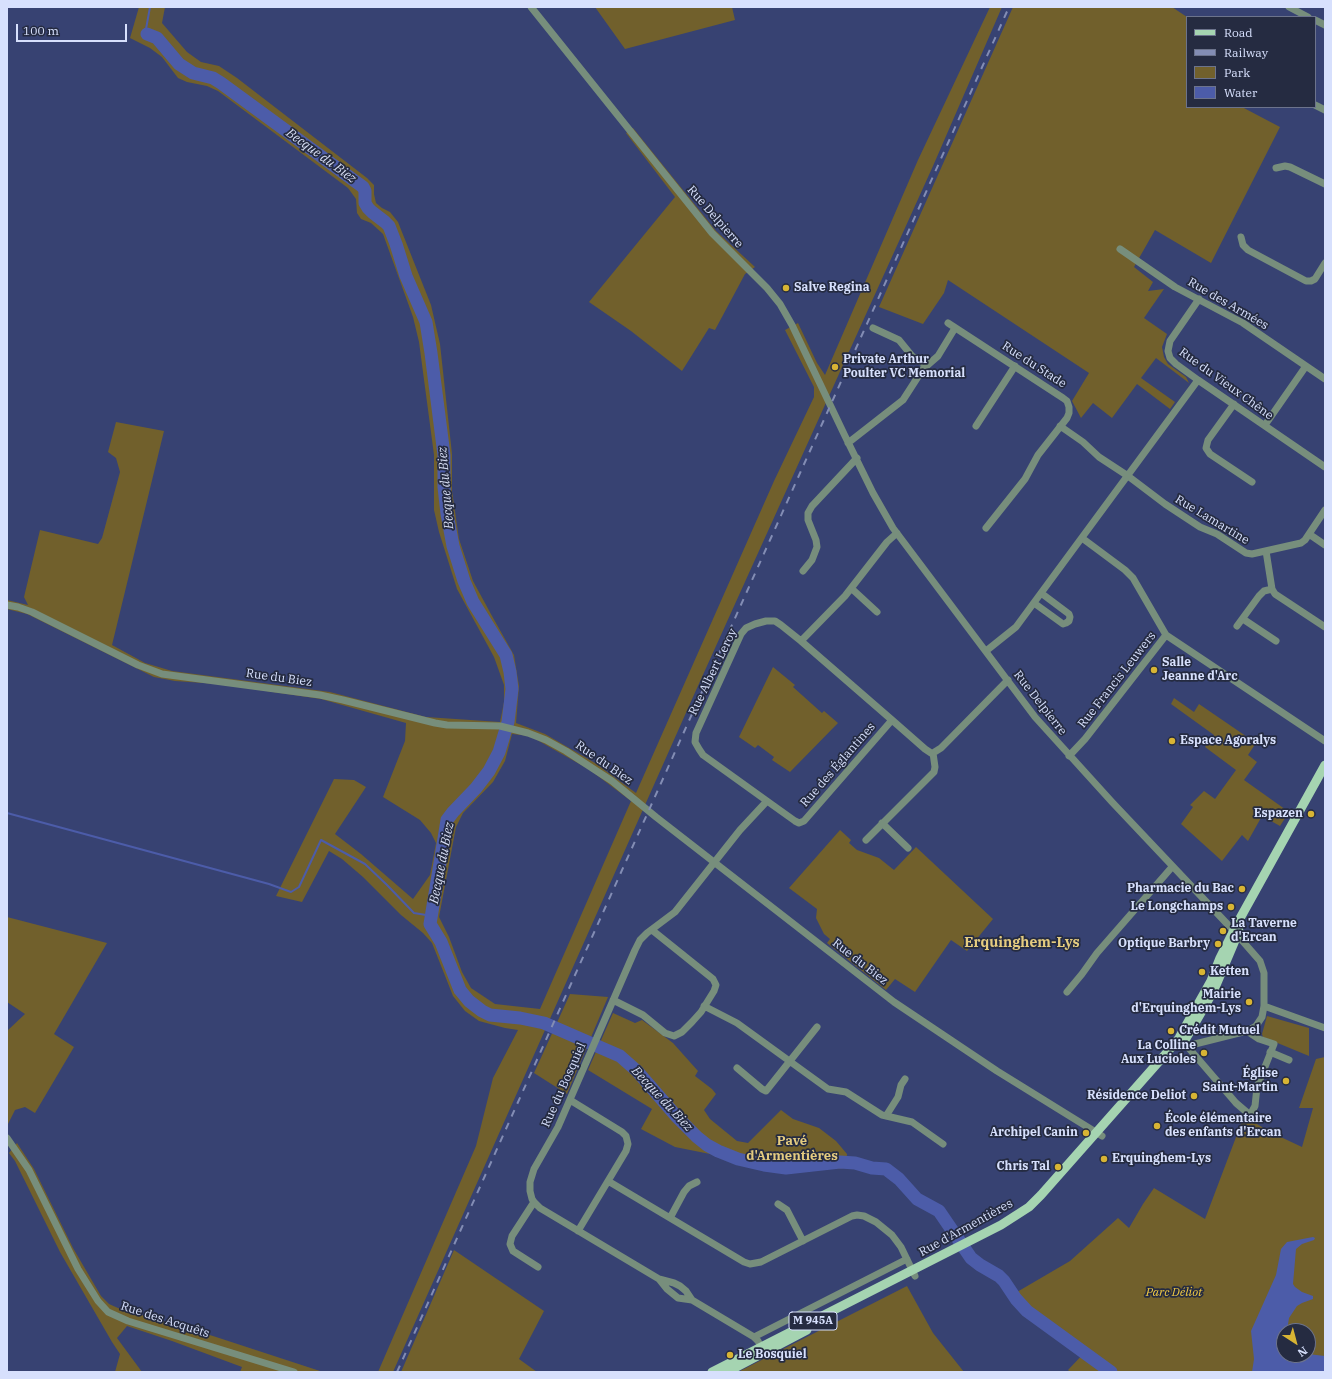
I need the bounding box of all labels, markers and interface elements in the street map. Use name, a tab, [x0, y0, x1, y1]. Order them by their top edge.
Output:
scale bar	[18, 16, 129, 42]
legend	[1186, 16, 1316, 108]
text: 100 m	[23, 23, 59, 38]
text: Road	[1224, 25, 1253, 40]
text: Railway	[1224, 45, 1268, 60]
text: Park	[1224, 65, 1250, 80]
text: Water	[1224, 85, 1257, 100]
water label: Becque du Biez	[283, 125, 359, 187]
street label: Rue Delpierre	[684, 183, 746, 251]
street label: Rue des Armées	[1185, 275, 1271, 333]
place label: Salve Regina	[794, 281, 870, 295]
marker: Salve Regina	[781, 283, 791, 293]
street label: Rue du Stade	[999, 339, 1069, 391]
street label: Rue du Vieux Chêne	[1176, 345, 1276, 423]
place label: Private Arthur Poulter VC Memorial	[843, 353, 965, 381]
marker: Private Arthur Poulter VC Memorial	[830, 362, 840, 372]
water label: Becque du Biez	[435, 446, 457, 530]
street label: Rue Lamartine	[1172, 492, 1252, 548]
street label: Rue Albert Leroy	[686, 626, 740, 718]
street label: Rue Francis Leuwers	[1075, 629, 1159, 731]
place label: Salle Jeanne d'Arc	[1162, 656, 1238, 684]
marker: Salle Jeanne d'Arc	[1149, 665, 1159, 675]
street label: Rue du Biez	[245, 666, 313, 690]
street label: Rue Delpierre	[1010, 668, 1070, 738]
street label: Rue des Églantines	[797, 720, 879, 810]
place label: Espace Agoralys	[1180, 734, 1276, 748]
marker: Espace Agoralys	[1167, 736, 1177, 746]
street label: Rue du Biez	[573, 738, 635, 788]
place label: Espazen	[1254, 807, 1303, 821]
marker: Espazen	[1306, 809, 1316, 819]
water label: Becque du Biez	[426, 821, 458, 905]
place label: Pharmacie du Bac	[1127, 882, 1234, 896]
marker: Pharmacie du Bac	[1237, 884, 1247, 894]
place label: Le Longchamps	[1130, 900, 1223, 914]
marker: Le Longchamps	[1226, 902, 1236, 912]
place label: La Taverne d'Ercan	[1231, 917, 1297, 945]
marker: La Taverne d'Ercan	[1218, 926, 1228, 936]
district label: Erquinghem-Lys	[964, 935, 1080, 951]
street label: Rue du Biez	[829, 936, 891, 988]
place label: Optique Barbry	[1118, 937, 1210, 951]
marker: Optique Barbry	[1213, 939, 1223, 949]
place label: Ketten	[1210, 965, 1249, 979]
marker: Ketten	[1197, 967, 1207, 977]
place label: Mairie d'Erquinghem-Lys	[1131, 988, 1241, 1016]
marker: Mairie d'Erquinghem-Lys	[1244, 997, 1254, 1007]
place label: Crédit Mutuel	[1179, 1024, 1260, 1038]
marker: Crédit Mutuel	[1166, 1026, 1176, 1036]
place label: La Colline Aux Lucioles	[1121, 1039, 1196, 1067]
street label: Rue du Bosquiel	[539, 1040, 589, 1130]
marker: La Colline Aux Lucioles	[1199, 1048, 1209, 1058]
water label: Becque du Biez	[628, 1063, 696, 1135]
place label: Église Saint-Martin	[1203, 1067, 1278, 1095]
marker: Église Saint-Martin	[1281, 1076, 1291, 1086]
place label: Résidence Deliot	[1087, 1089, 1186, 1103]
marker: Résidence Deliot	[1189, 1091, 1199, 1101]
place label: École élémentaire des enfants d'Ercan	[1165, 1112, 1281, 1140]
marker: École élémentaire des enfants d'Ercan	[1152, 1121, 1162, 1131]
place label: Archipel Canin	[990, 1126, 1078, 1140]
marker: Archipel Canin	[1081, 1128, 1091, 1138]
district label: Pavé d'Armentières	[746, 1133, 838, 1164]
place label: Erquinghem-Lys	[1112, 1152, 1211, 1166]
marker: Erquinghem-Lys	[1099, 1154, 1109, 1164]
place label: Chris Tal	[997, 1160, 1050, 1174]
marker: Chris Tal	[1053, 1162, 1063, 1172]
street label: Rue d'Armentières	[917, 1196, 1015, 1260]
park label: Parc Déliot	[1146, 1286, 1202, 1300]
street label: Rue des Acquêts	[119, 1299, 211, 1341]
road number: M 945A	[789, 1312, 837, 1330]
north arrow	[1276, 1323, 1316, 1363]
text: N	[1295, 1344, 1310, 1360]
place label: Le Bosquiel	[738, 1348, 807, 1362]
marker: Le Bosquiel	[725, 1350, 735, 1360]

